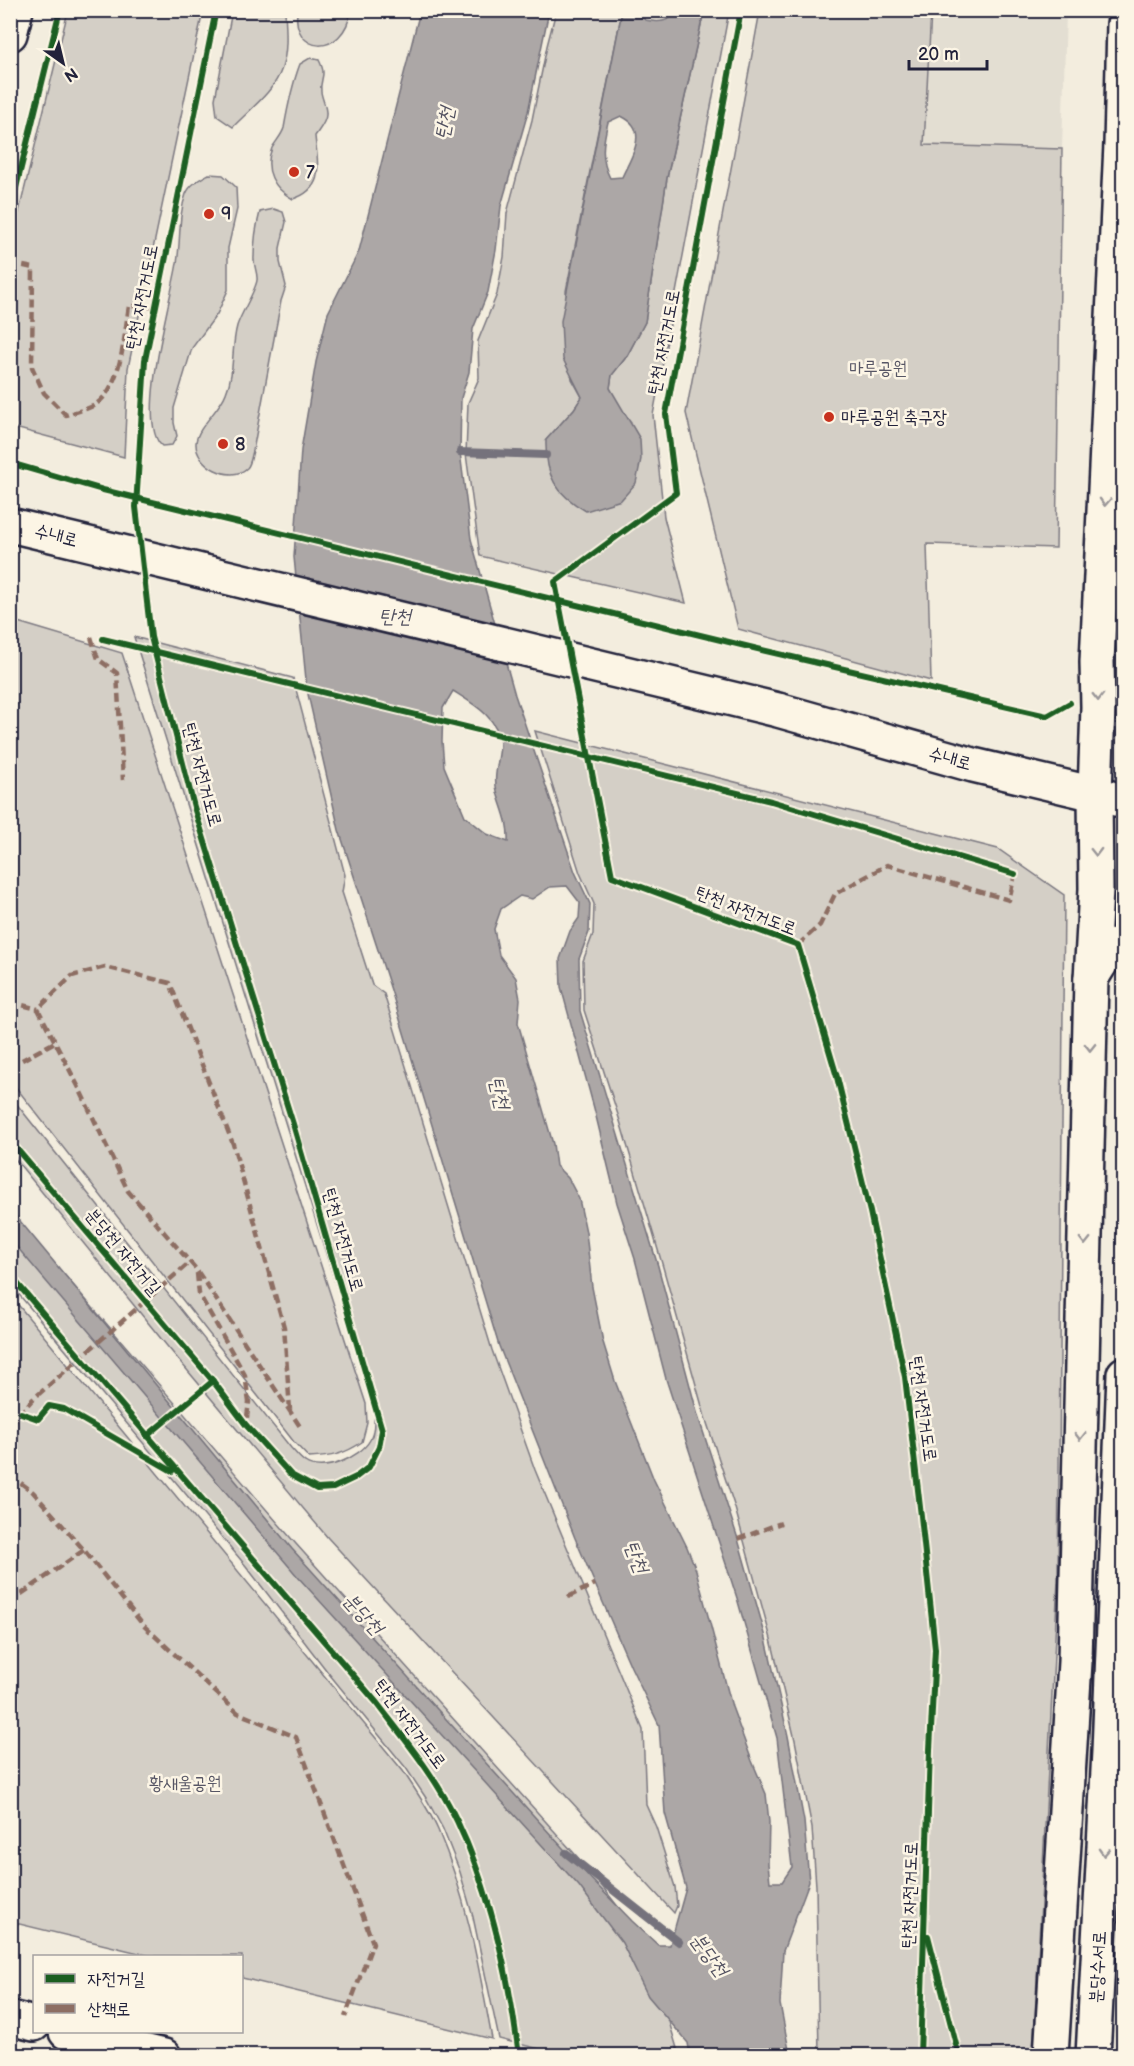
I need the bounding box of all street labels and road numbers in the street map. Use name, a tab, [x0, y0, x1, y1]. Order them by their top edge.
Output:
street label: 탄천 자전거도로	[122, 243, 162, 351]
street label: 탄천 자전거도로	[644, 288, 684, 396]
street label: 수내로	[32, 521, 80, 551]
street label: 탄천 자전거도로	[178, 721, 226, 829]
street label: 수내로	[926, 743, 974, 775]
street label: 탄천 자전거도로	[693, 882, 799, 940]
street label: 탄천 자전거도로	[318, 1186, 368, 1294]
street label: 분당천 자전거길	[81, 1205, 166, 1300]
street label: 탄천 자전거도로	[905, 1355, 941, 1463]
street label: 탄천 자전거도로	[370, 1675, 450, 1773]
street label: 탄천 자전거도로	[898, 1842, 922, 1948]
street label: 분당수서로	[1086, 1930, 1110, 2004]

